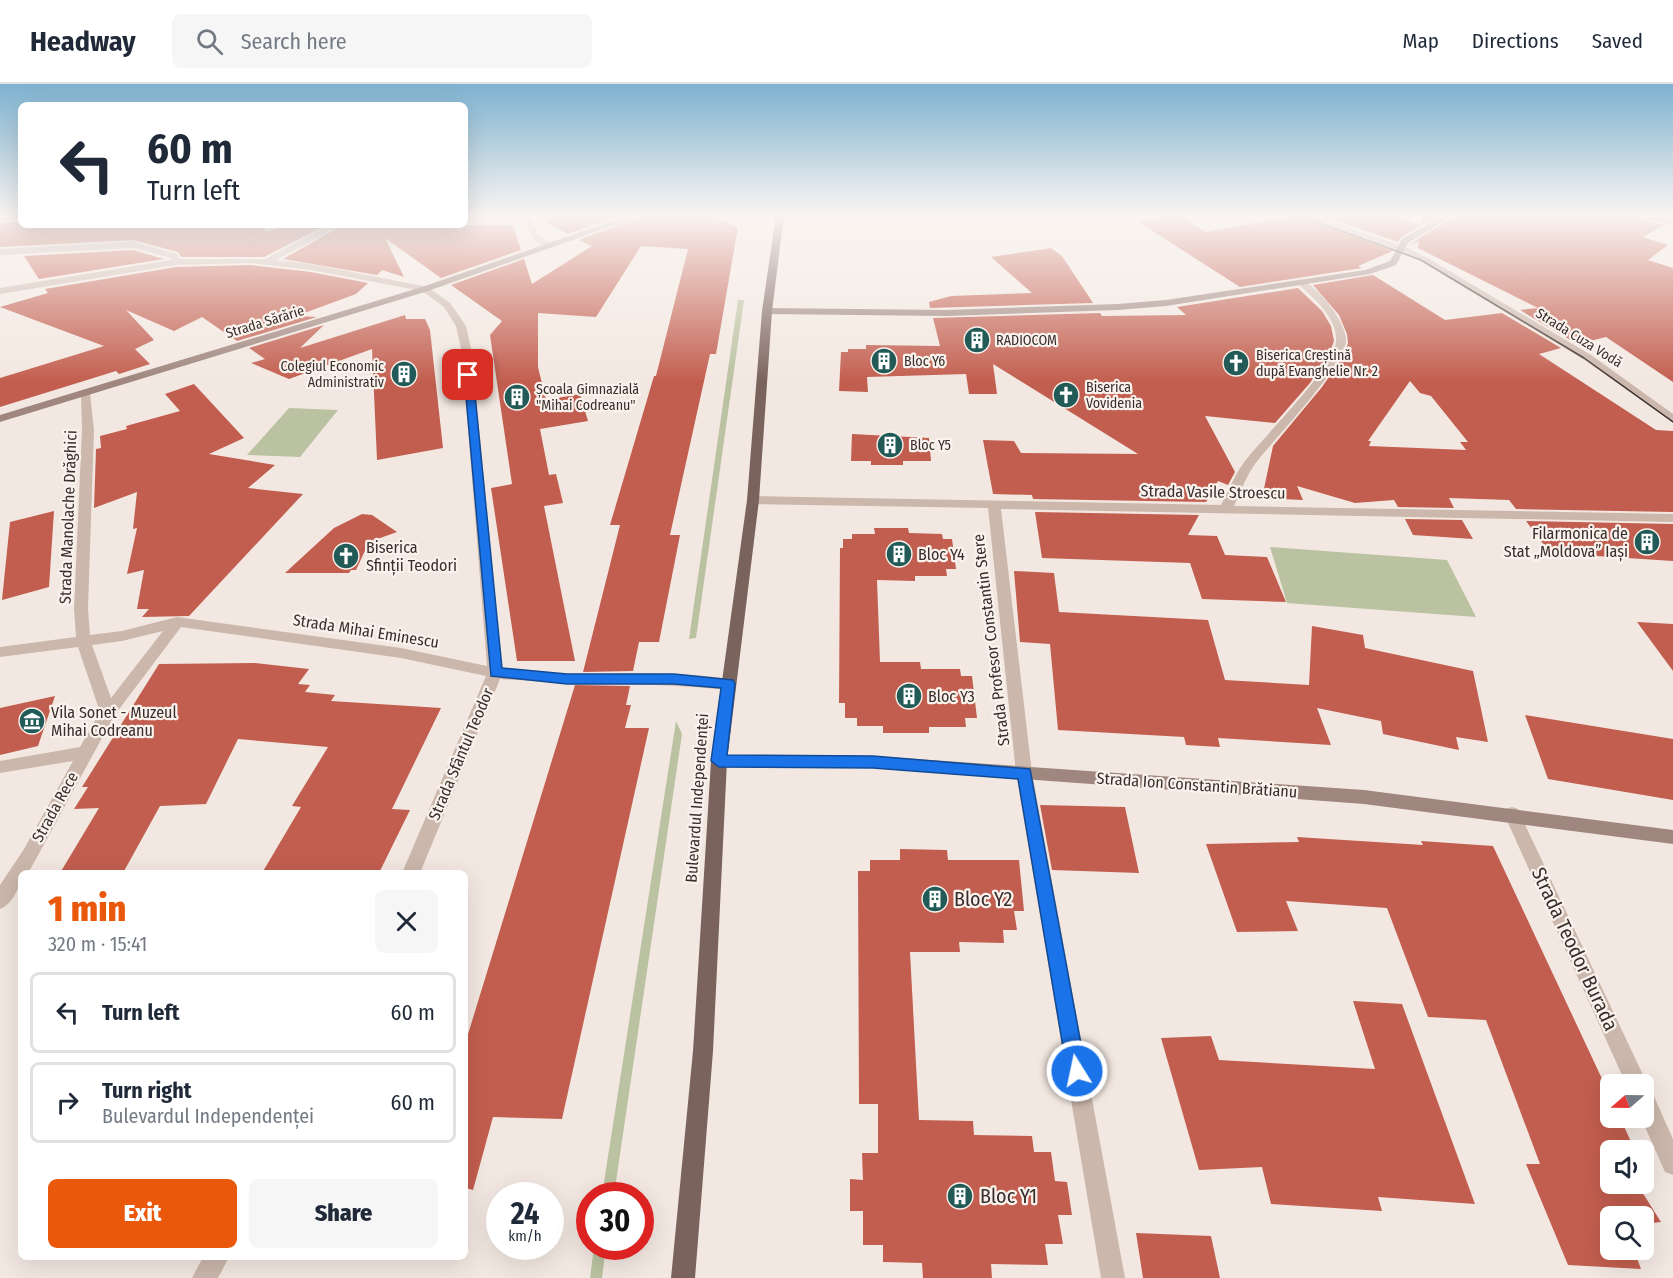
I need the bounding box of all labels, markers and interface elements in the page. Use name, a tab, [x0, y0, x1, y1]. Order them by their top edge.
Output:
search box	[172, 14, 592, 68]
text: Headway	[30, 25, 136, 58]
icon: search	[193, 25, 226, 58]
text: Search here	[241, 28, 347, 55]
text: Map	[1402, 28, 1439, 54]
text: Directions	[1472, 28, 1559, 54]
text: Saved	[1592, 28, 1643, 54]
text: 60 m	[147, 124, 233, 174]
icon: left	[48, 126, 126, 204]
text: Turn left	[147, 175, 240, 207]
street label: Strada Sărărie	[224, 302, 306, 342]
street label: Strada Cuza Vodă	[1533, 305, 1625, 371]
building icon: RADIOCOM	[962, 325, 992, 355]
place label: RADIOCOM	[996, 332, 1057, 349]
building icon: Bloc Y6	[869, 346, 899, 376]
place label: Biserica Creștină după Evanghelie Nr. 2	[1256, 347, 1378, 380]
church icon: Biserica Creștină după Evanghelie Nr. 2	[1221, 348, 1251, 378]
pin	[442, 349, 493, 400]
place label: Bloc Y6	[904, 353, 945, 370]
place label: Colegiul Economic Administrativ	[280, 358, 385, 391]
icon: arrive	[451, 358, 484, 391]
building icon: Colegiul Economic Administrativ	[389, 359, 419, 389]
place label: Biserica Vovidenia	[1086, 379, 1142, 412]
church icon: Biserica Vovidenia	[1051, 380, 1081, 410]
place label: Școala Gimnazială "Mihai Codreanu"	[536, 381, 639, 414]
building icon: Școala Gimnazială "Mihai Codreanu"	[502, 382, 532, 412]
street label: Strada Manolache Drăghici	[55, 430, 81, 604]
building icon: Bloc Y5	[875, 430, 905, 460]
place label: Bloc Y5	[910, 437, 951, 454]
street label: Strada Vasile Stroescu	[1140, 481, 1286, 503]
place label: Filarmonica de Stat „Moldova” Iași	[1504, 524, 1628, 562]
building icon: Filarmonica de Stat „Moldova” Iași	[1632, 527, 1662, 557]
street label: Strada Profesor Constantin Stere	[969, 533, 1013, 747]
place label: Biserica Sfinții Teodori	[366, 538, 457, 576]
building icon: Bloc Y4	[884, 539, 914, 569]
church icon: Biserica Sfinții Teodori	[331, 541, 361, 571]
place label: Bloc Y4	[918, 545, 965, 564]
street label: Strada Mihai Eminescu	[292, 610, 440, 652]
building icon: Bloc Y3	[894, 681, 924, 711]
street label: Strada Sfântul Teodor	[425, 685, 498, 823]
place label: Bloc Y3	[928, 687, 975, 706]
place label: Vila Sonet - Muzeul Mihai Codreanu	[51, 703, 177, 740]
museum icon: Vila Sonet - Muzeul Mihai Codreanu	[17, 706, 47, 736]
street label: Bulevardul Independenței	[682, 713, 713, 883]
street label: Strada Rece	[28, 769, 82, 845]
street label: Strada Ion Constantin Brătianu	[1096, 769, 1298, 801]
street label: Strada Teodor Burada	[1527, 864, 1623, 1034]
building icon: Bloc Y2	[920, 884, 950, 914]
text: 1 min	[48, 887, 126, 931]
place label: Bloc Y2	[954, 887, 1013, 911]
button: close	[375, 890, 438, 953]
text: 320 m · 15:41	[48, 932, 147, 956]
icon: left	[51, 996, 84, 1029]
text: Turn left	[102, 999, 180, 1026]
text: 60 m	[391, 999, 435, 1026]
position arrow	[1045, 1039, 1109, 1103]
north arrow	[1600, 1074, 1654, 1128]
map controls	[1600, 1074, 1654, 1260]
text: Turn right	[102, 1077, 191, 1104]
icon: right	[51, 1086, 84, 1119]
text: 60 m	[391, 1089, 435, 1116]
text: Bulevardul Independenței	[102, 1104, 314, 1128]
button: sound	[1600, 1140, 1654, 1194]
button: Exit	[48, 1179, 237, 1248]
button: Share	[249, 1179, 438, 1248]
building icon: Bloc Y1	[945, 1181, 975, 1211]
speed limit sign: 30	[576, 1182, 654, 1260]
place label: Bloc Y1	[980, 1184, 1037, 1208]
text: 24	[511, 1196, 539, 1232]
button: search	[1600, 1206, 1654, 1260]
text: km/h	[508, 1227, 542, 1245]

